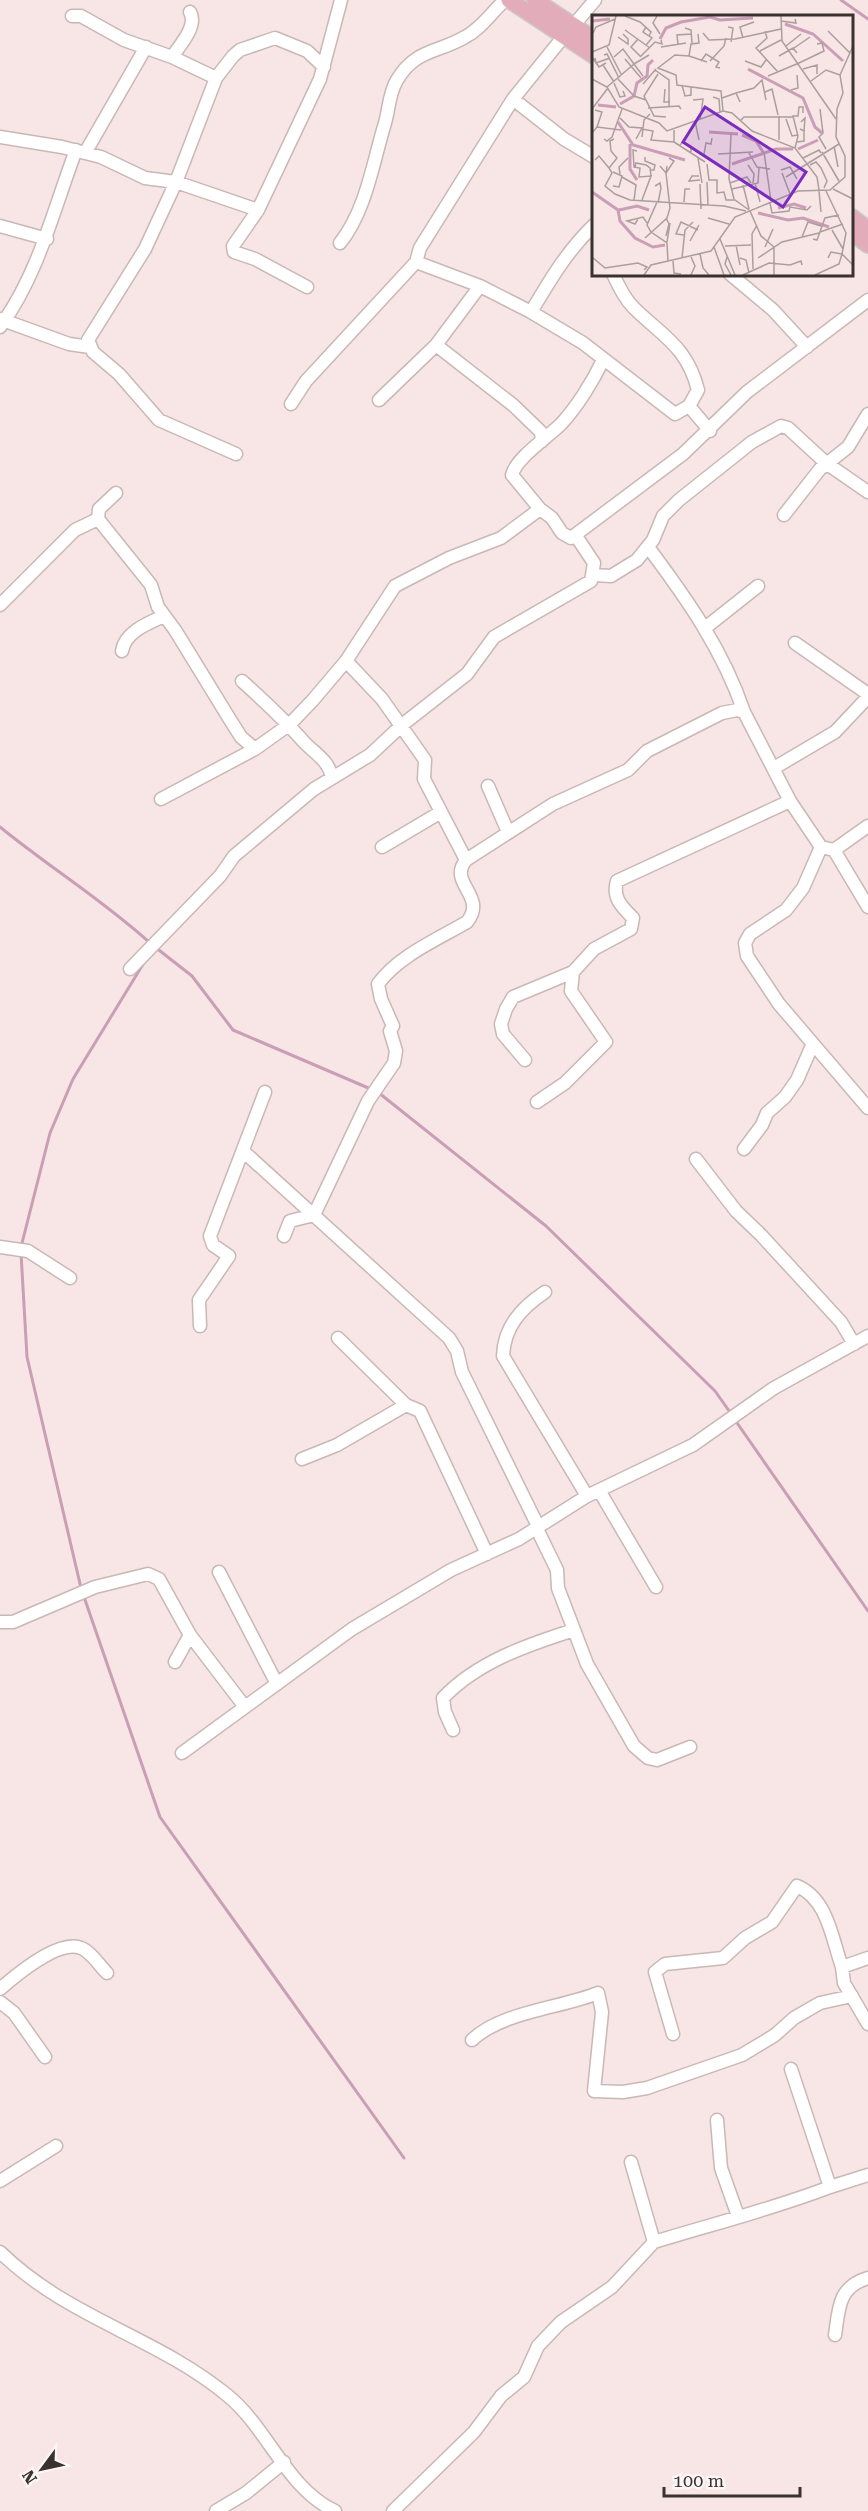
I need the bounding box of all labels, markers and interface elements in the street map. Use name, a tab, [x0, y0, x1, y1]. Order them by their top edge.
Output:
inset map	[592, 15, 853, 276]
north arrow	[12, 2439, 72, 2499]
scale bar	[664, 2460, 800, 2498]
text: N	[19, 2467, 41, 2487]
text: 100 m	[673, 2470, 724, 2491]

